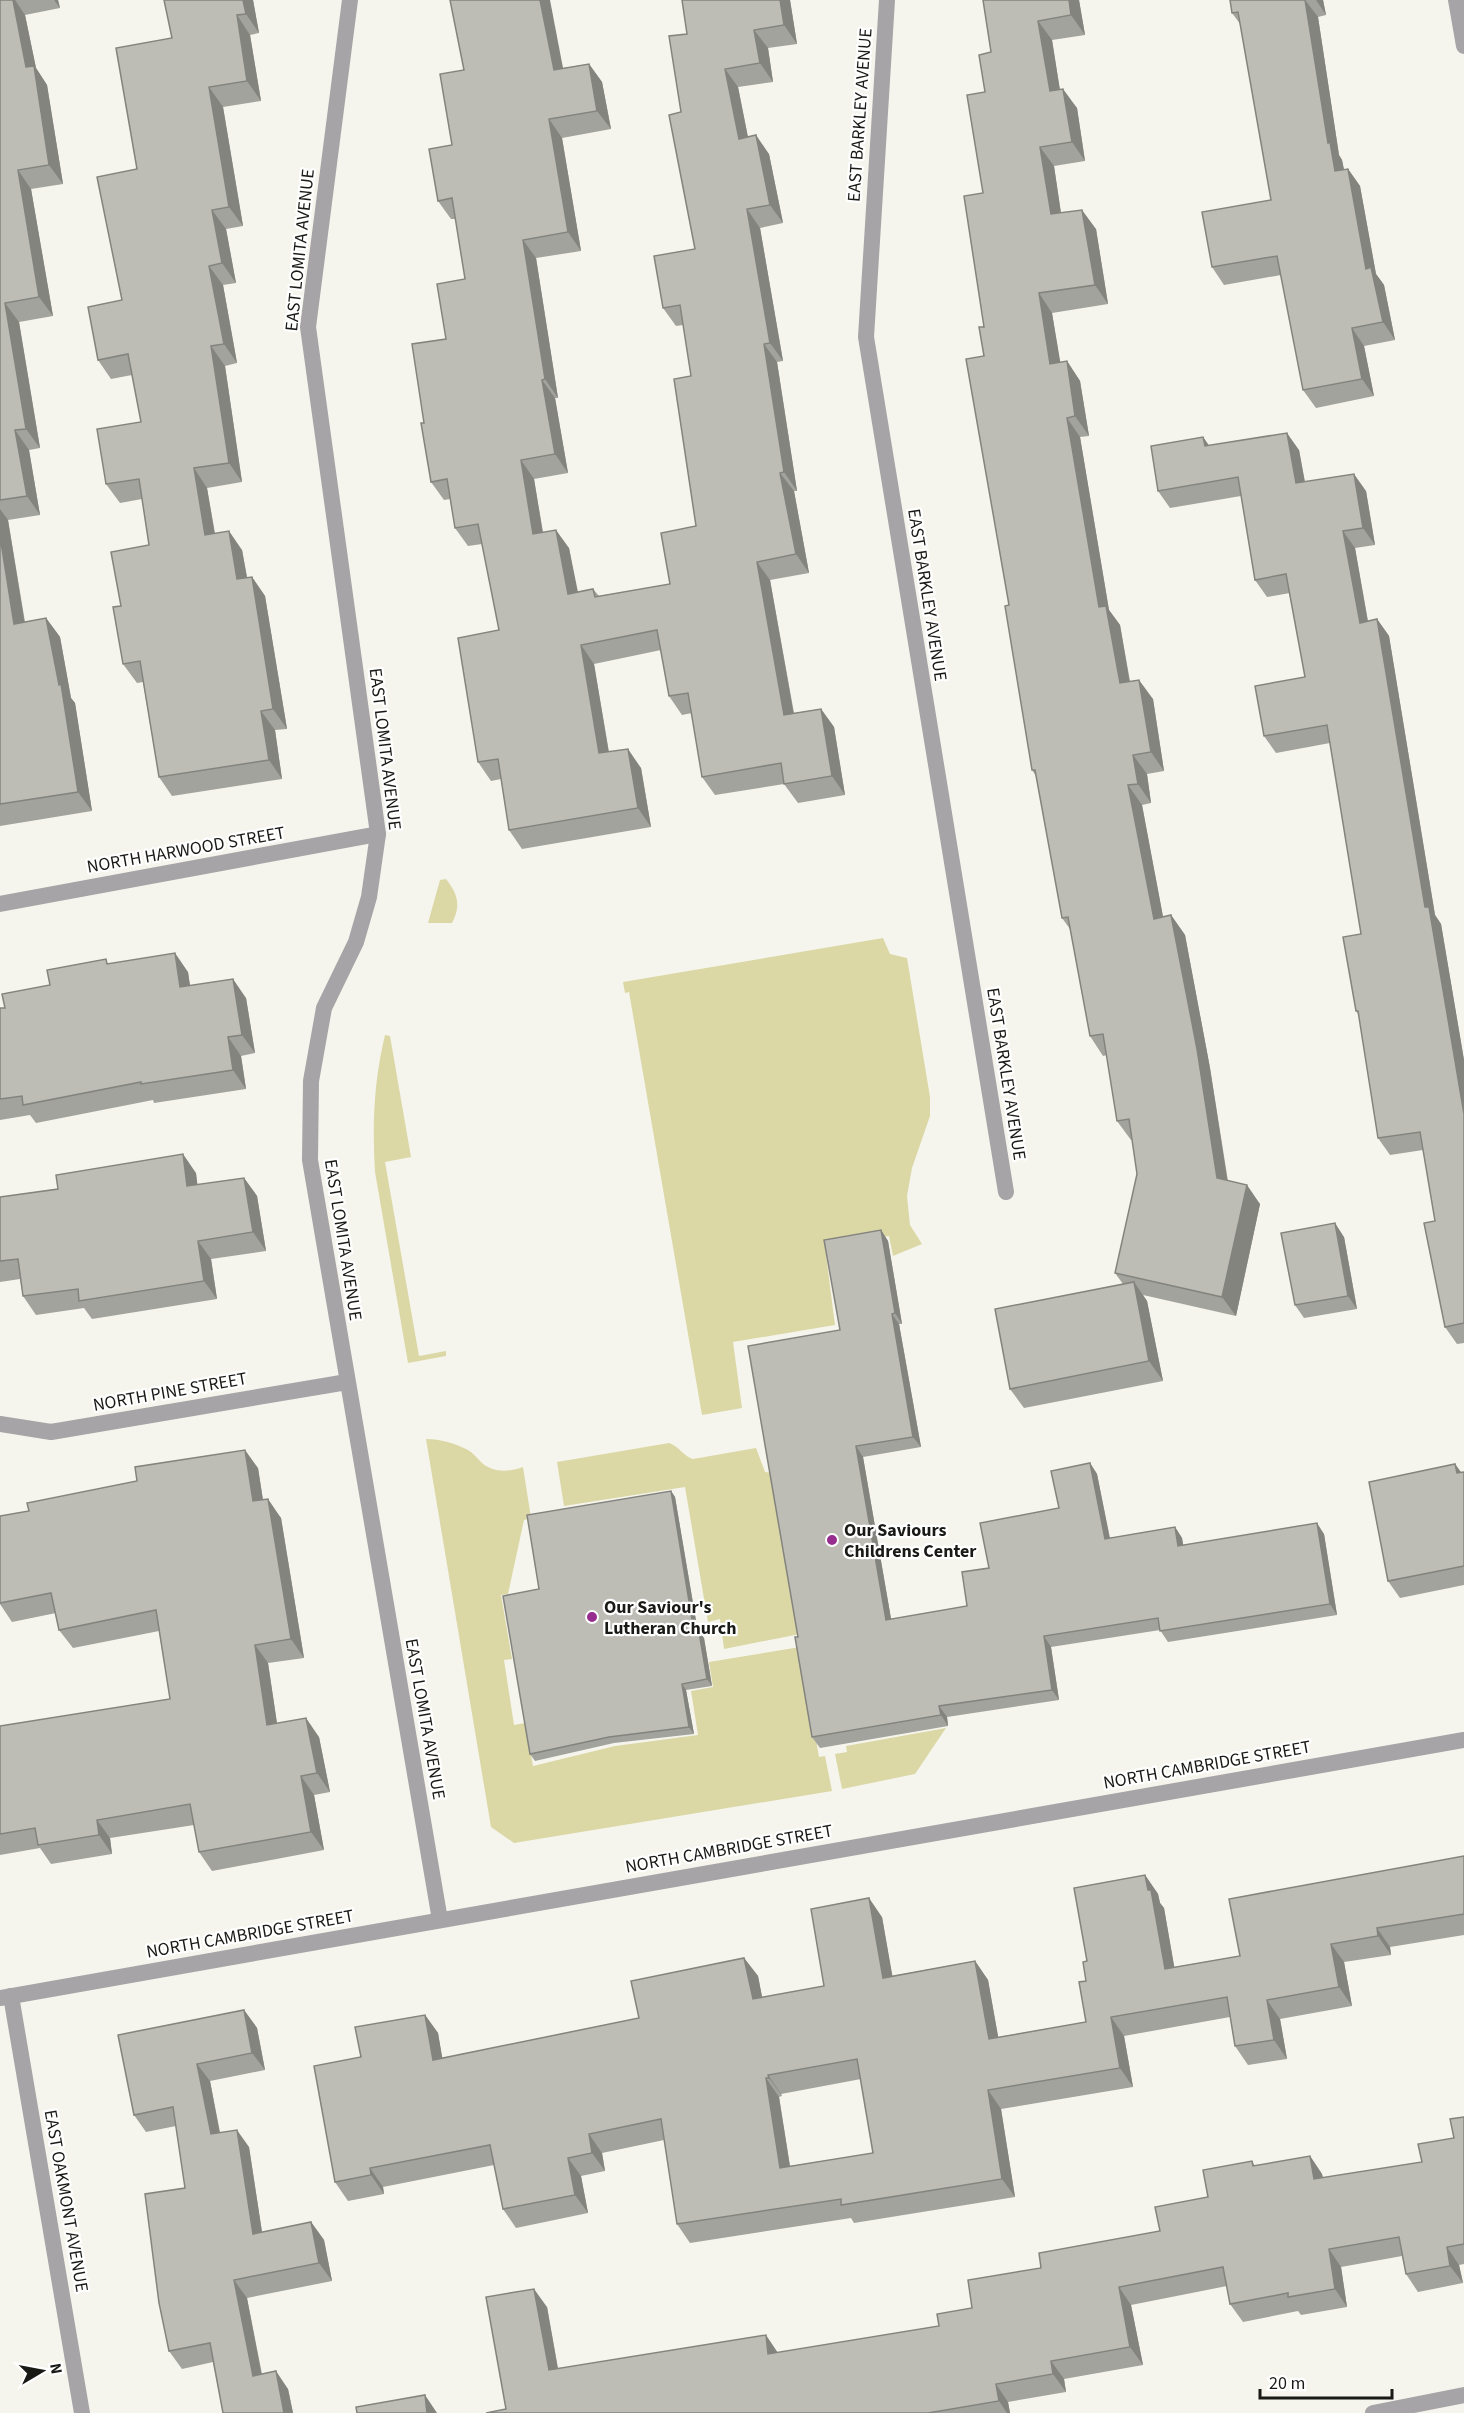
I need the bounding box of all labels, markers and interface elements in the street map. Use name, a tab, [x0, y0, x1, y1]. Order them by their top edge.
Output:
street label: EAST BARKLEY AVENUE	[841, 27, 879, 203]
street label: EAST LOMITA AVENUE	[279, 168, 321, 332]
street label: EAST BARKLEY AVENUE	[901, 507, 953, 683]
street label: EAST LOMITA AVENUE	[363, 667, 407, 831]
street label: NORTH HARWOOD STREET	[85, 820, 287, 880]
street label: EAST BARKLEY AVENUE	[980, 986, 1032, 1162]
street label: EAST LOMITA AVENUE	[318, 1157, 368, 1323]
street label: NORTH PINE STREET	[91, 1366, 249, 1418]
place label: Our Saviours Childrens Center	[844, 1518, 977, 1564]
marker: Our Saviours Childrens Center	[825, 1533, 839, 1547]
place label: Our Saviour's Lutheran Church	[604, 1595, 737, 1641]
marker: Our Saviour's Lutheran Church	[585, 1610, 599, 1624]
street label: EAST LOMITA AVENUE	[399, 1636, 451, 1802]
street label: NORTH CAMBRIDGE STREET	[1101, 1734, 1313, 1796]
street label: NORTH CAMBRIDGE STREET	[623, 1818, 835, 1880]
street label: NORTH CAMBRIDGE STREET	[144, 1903, 356, 1965]
street label: EAST OAKMONT AVENUE	[38, 2108, 94, 2294]
north arrow	[12, 2341, 72, 2401]
text: N	[44, 2361, 68, 2376]
scale bar	[1260, 2362, 1392, 2400]
text: 20 m	[1269, 2371, 1305, 2396]

